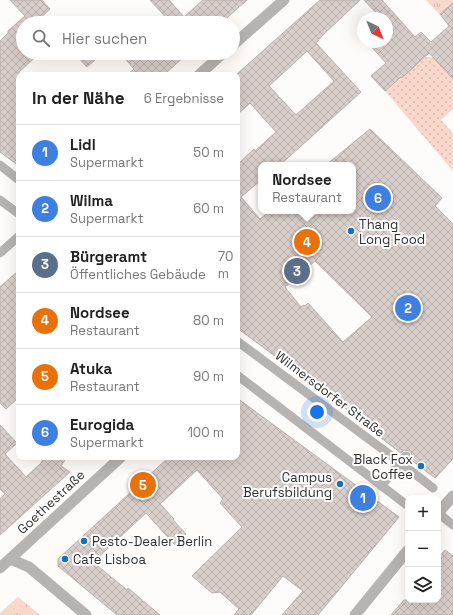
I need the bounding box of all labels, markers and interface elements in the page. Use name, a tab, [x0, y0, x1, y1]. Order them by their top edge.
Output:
north arrow	[357, 12, 393, 48]
search box	[16, 16, 240, 60]
icon: search	[30, 27, 52, 49]
text: Hier suchen	[62, 29, 147, 48]
text: In der Nähe	[32, 87, 124, 109]
text: 6 Ergebnisse	[144, 90, 224, 107]
text: Lidl	[70, 135, 96, 154]
text: 1	[42, 144, 48, 161]
text: 50 m	[193, 144, 224, 161]
text: Supermarkt	[70, 154, 143, 171]
popup	[258, 162, 356, 214]
text: Nordsee	[272, 170, 332, 189]
pin: 6	[365, 183, 391, 213]
text: Restaurant	[272, 189, 342, 206]
text: Wilma	[70, 191, 113, 210]
text: 2	[41, 200, 49, 217]
text: 60 m	[193, 200, 224, 217]
text: Supermarkt	[70, 210, 143, 227]
place label: Thang Long Food	[359, 216, 425, 248]
marker: Thang Long Food	[346, 226, 356, 236]
pin: 4	[294, 227, 320, 257]
text: Bürgeramt	[70, 247, 147, 266]
text: 70 m	[218, 248, 233, 282]
text: 3	[41, 256, 49, 273]
pin: 3	[284, 256, 310, 286]
text: Öffentliches Gebäude	[70, 266, 206, 283]
pin: 2	[395, 293, 421, 323]
text: Nordsee	[70, 303, 130, 322]
text: 4	[41, 312, 49, 329]
text: 80 m	[193, 312, 224, 329]
text: Restaurant	[70, 322, 140, 339]
street label: Wilmersdorfer Straße	[272, 347, 388, 441]
text: Atuka	[70, 359, 112, 378]
text: 5	[41, 368, 49, 385]
text: 90 m	[193, 368, 224, 385]
text: Restaurant	[70, 378, 140, 395]
your location	[307, 402, 327, 422]
text: Eurogida	[70, 415, 134, 434]
text: 6	[41, 424, 49, 441]
text: 100 m	[187, 424, 224, 441]
text: Supermarkt	[70, 434, 143, 451]
place label: Black Fox Coffee	[354, 451, 413, 483]
marker: Black Fox Coffee	[416, 461, 426, 471]
street label: Goethestraße	[14, 466, 88, 538]
place label: Campus Berufsbildung	[243, 469, 332, 501]
pin: 5	[130, 470, 156, 500]
marker: Campus Berufsbildung	[335, 479, 345, 489]
pin: 1	[350, 483, 376, 513]
map controls	[405, 495, 441, 603]
button: +	[405, 495, 441, 531]
button: −	[405, 531, 441, 567]
place label: Pesto-Dealer Berlin	[92, 533, 212, 550]
marker: Pesto-Dealer Berlin	[79, 536, 89, 546]
place label: Cafe Lisboa	[73, 551, 146, 568]
marker: Cafe Lisboa	[60, 554, 70, 564]
button: layers	[405, 567, 441, 603]

